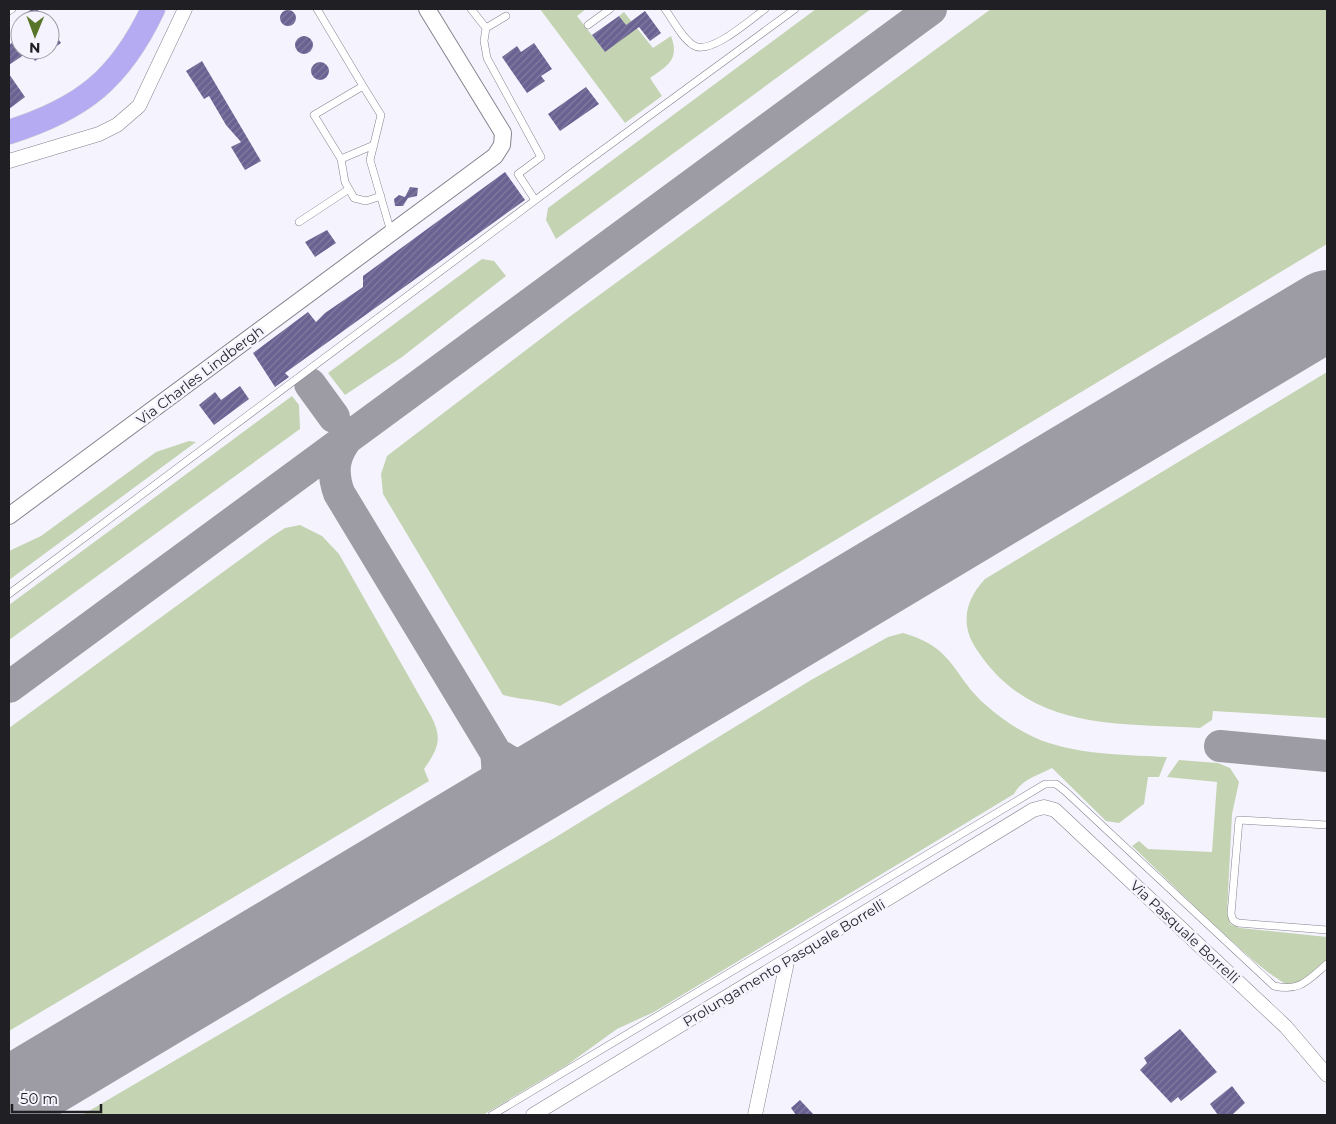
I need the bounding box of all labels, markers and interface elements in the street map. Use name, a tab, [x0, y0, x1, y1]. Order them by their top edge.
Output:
north arrow	[10, 10, 60, 60]
text: N	[29, 39, 41, 57]
street label: Via Charles Lindbergh	[133, 321, 267, 429]
street label: Via Pasquale Borrelli	[1126, 877, 1244, 987]
street label: Prolungamento Pasquale Borrelli	[679, 895, 889, 1031]
scale bar	[12, 1082, 101, 1114]
text: 50 m	[20, 1089, 58, 1108]

